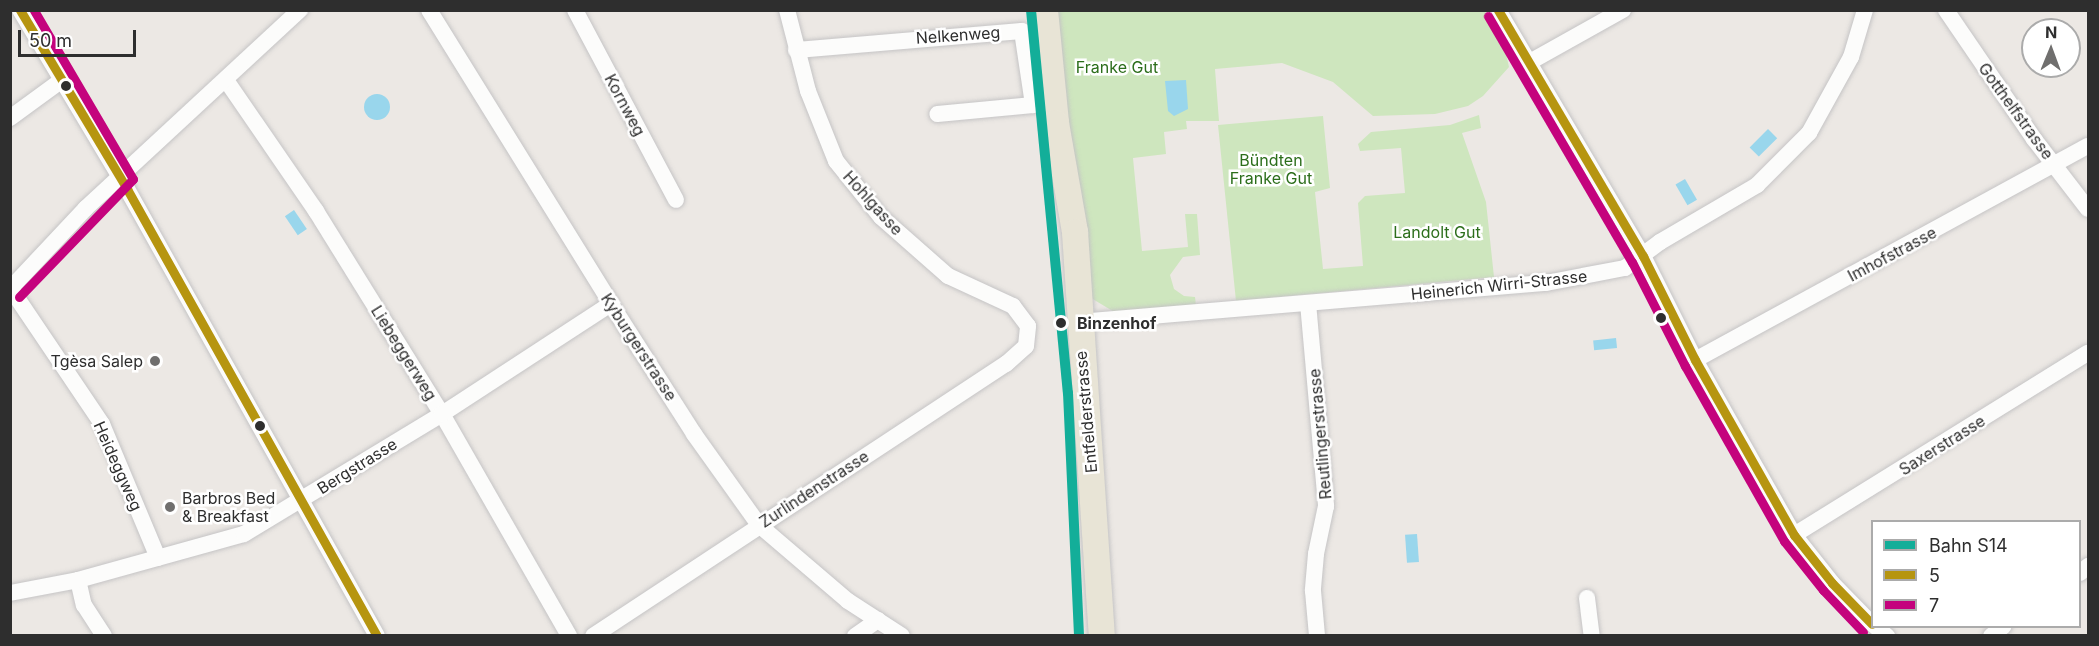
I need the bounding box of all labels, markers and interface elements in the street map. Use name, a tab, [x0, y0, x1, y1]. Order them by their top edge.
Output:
scale bar	[21, 18, 140, 56]
north arrow	[2021, 18, 2081, 78]
street label: Nelkenweg	[915, 22, 1001, 48]
text: N	[2045, 22, 2058, 42]
text: 50 m	[29, 30, 72, 51]
park label: Franke Gut	[1076, 57, 1158, 77]
street label: Gotthelfstrasse	[1975, 59, 2057, 163]
street label: Kornweg	[601, 71, 649, 139]
unlabelled marker	[60, 80, 72, 92]
park label: Bündten Franke Gut	[1230, 150, 1312, 188]
street label: Hohlgasse	[839, 167, 907, 239]
park label: Landolt Gut	[1393, 222, 1481, 242]
street label: Imhofstrasse	[1844, 223, 1940, 285]
street label: Heinerich Wirri-Strasse	[1410, 266, 1588, 304]
street label: Kyburgerstrasse	[597, 290, 681, 404]
street label: Liebeggerweg	[367, 302, 441, 404]
marker: Binzenhof	[1050, 312, 1072, 334]
unlabelled marker	[1655, 312, 1667, 324]
place label: Binzenhof	[1077, 313, 1156, 333]
street label: Entfelderstrasse	[1071, 350, 1101, 474]
place label: Tgèsa Salep	[51, 351, 143, 371]
marker: Tgèsa Salep	[148, 354, 162, 368]
street label: Reutlingerstrasse	[1305, 368, 1335, 500]
street label: Saxerstrasse	[1895, 411, 1989, 479]
street label: Heideggweg	[90, 418, 146, 514]
unlabelled marker	[254, 420, 266, 432]
street label: Bergstrasse	[314, 434, 400, 498]
street label: Zurlindenstrasse	[756, 447, 872, 531]
place label: Barbros Bed & Breakfast	[182, 488, 275, 526]
marker: Barbros Bed & Breakfast	[163, 500, 177, 514]
legend	[1871, 520, 2081, 628]
text: Bahn S14	[1929, 535, 2008, 556]
text: 5	[1929, 565, 1940, 586]
text: 7	[1929, 595, 1939, 616]

